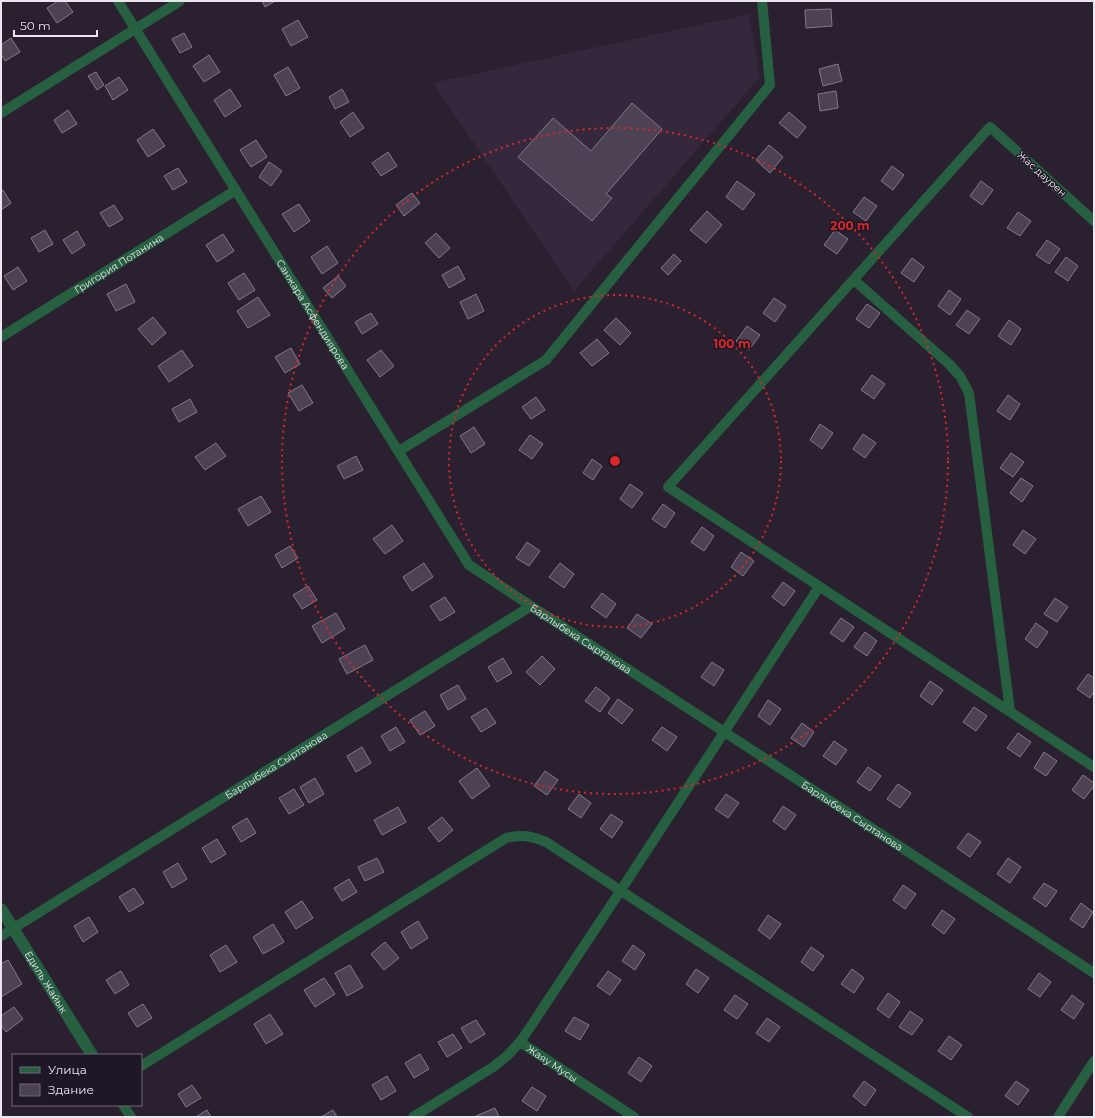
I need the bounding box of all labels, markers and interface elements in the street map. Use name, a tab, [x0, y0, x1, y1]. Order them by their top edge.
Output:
scale bar	[14, 12, 97, 38]
text: 50 m	[20, 18, 51, 33]
street label: Жас даурен	[1015, 149, 1069, 199]
text: 200 m	[830, 218, 870, 233]
street label: Григория Потанина	[72, 230, 166, 296]
street label: Санжара Асфендиярова	[274, 257, 352, 372]
text: 100 m	[714, 336, 750, 351]
centre of rings	[608, 454, 622, 468]
street label: Барлыбека Сыртанова	[528, 601, 634, 676]
street label: Барлыбека Сыртанова	[222, 728, 330, 802]
street label: Барлыбека Сыртанова	[799, 778, 906, 853]
street label: Едиль Жайык	[22, 948, 71, 1016]
street label: Жаяу Мусы	[524, 1042, 580, 1085]
legend	[12, 1054, 142, 1106]
text: Улица	[48, 1062, 87, 1077]
text: Здание	[48, 1082, 94, 1097]

